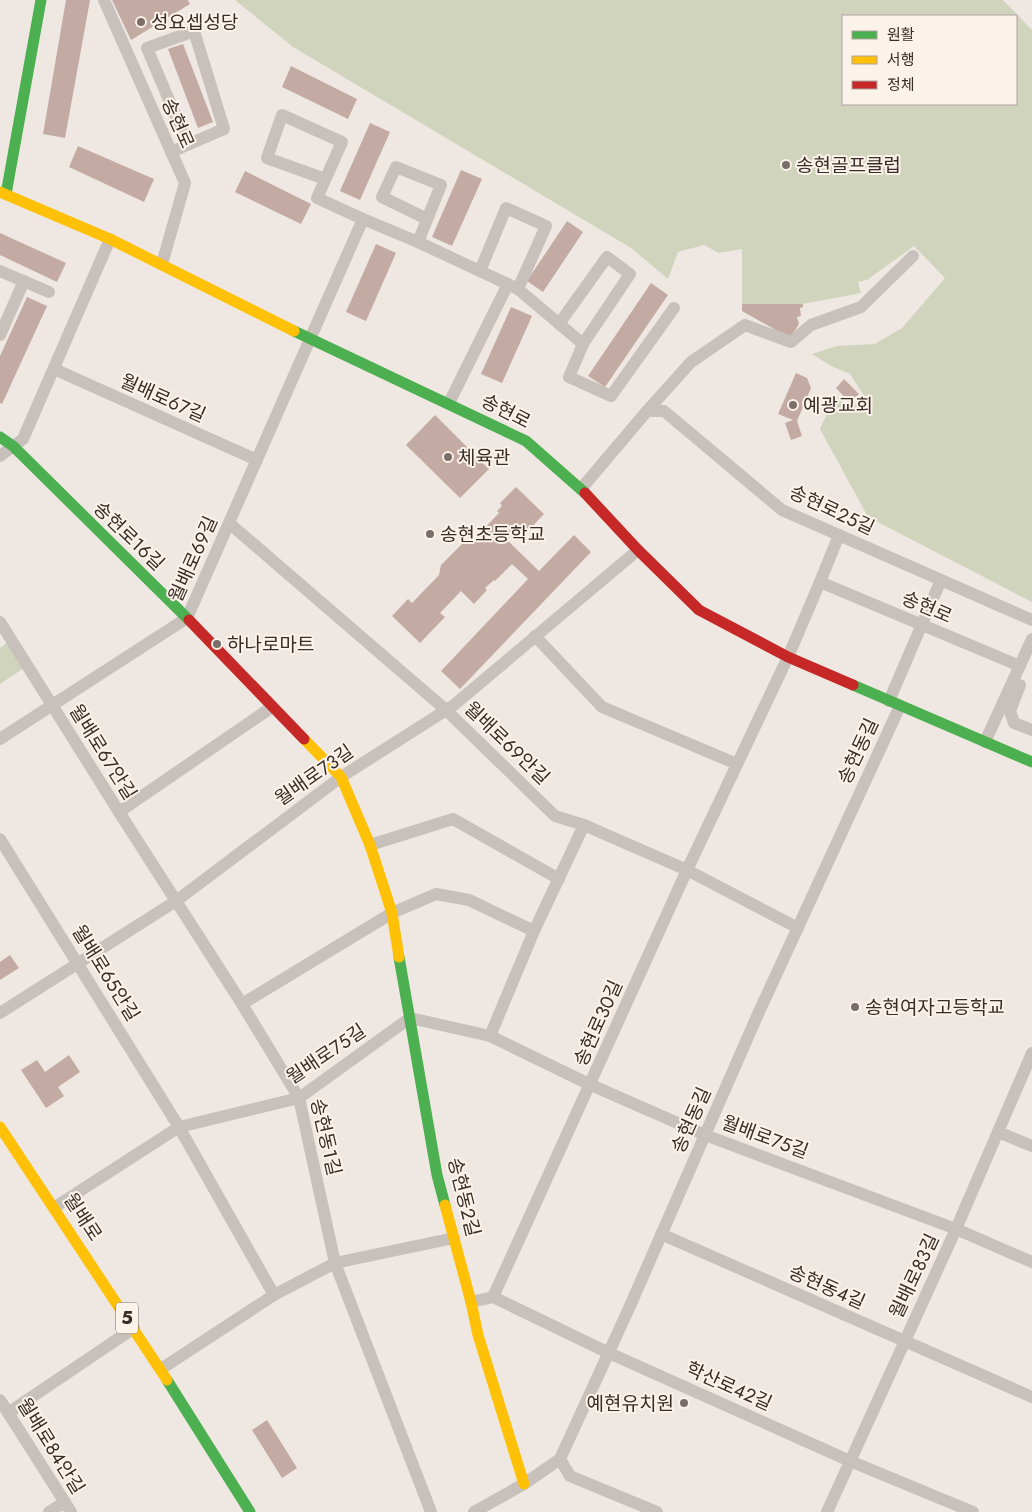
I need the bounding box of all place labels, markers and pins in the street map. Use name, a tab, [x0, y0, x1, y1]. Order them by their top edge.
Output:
place label: 성요셉성당	[151, 9, 238, 36]
marker: 성요셉성당	[135, 16, 147, 28]
place label: 송현골프클럽	[796, 152, 901, 179]
marker: 송현골프클럽	[780, 159, 792, 171]
place label: 예광교회	[803, 392, 873, 419]
marker: 예광교회	[787, 399, 799, 411]
place label: 체육관	[458, 444, 510, 471]
marker: 체육관	[442, 451, 454, 463]
place label: 송현초등학교	[440, 521, 545, 548]
marker: 송현초등학교	[424, 528, 436, 540]
place label: 하나로마트	[227, 631, 314, 658]
marker: 하나로마트	[211, 638, 223, 650]
place label: 송현여자고등학교	[865, 994, 1005, 1021]
marker: 송현여자고등학교	[849, 1001, 861, 1013]
place label: 예현유치원	[587, 1390, 674, 1417]
marker: 예현유치원	[678, 1397, 690, 1409]

